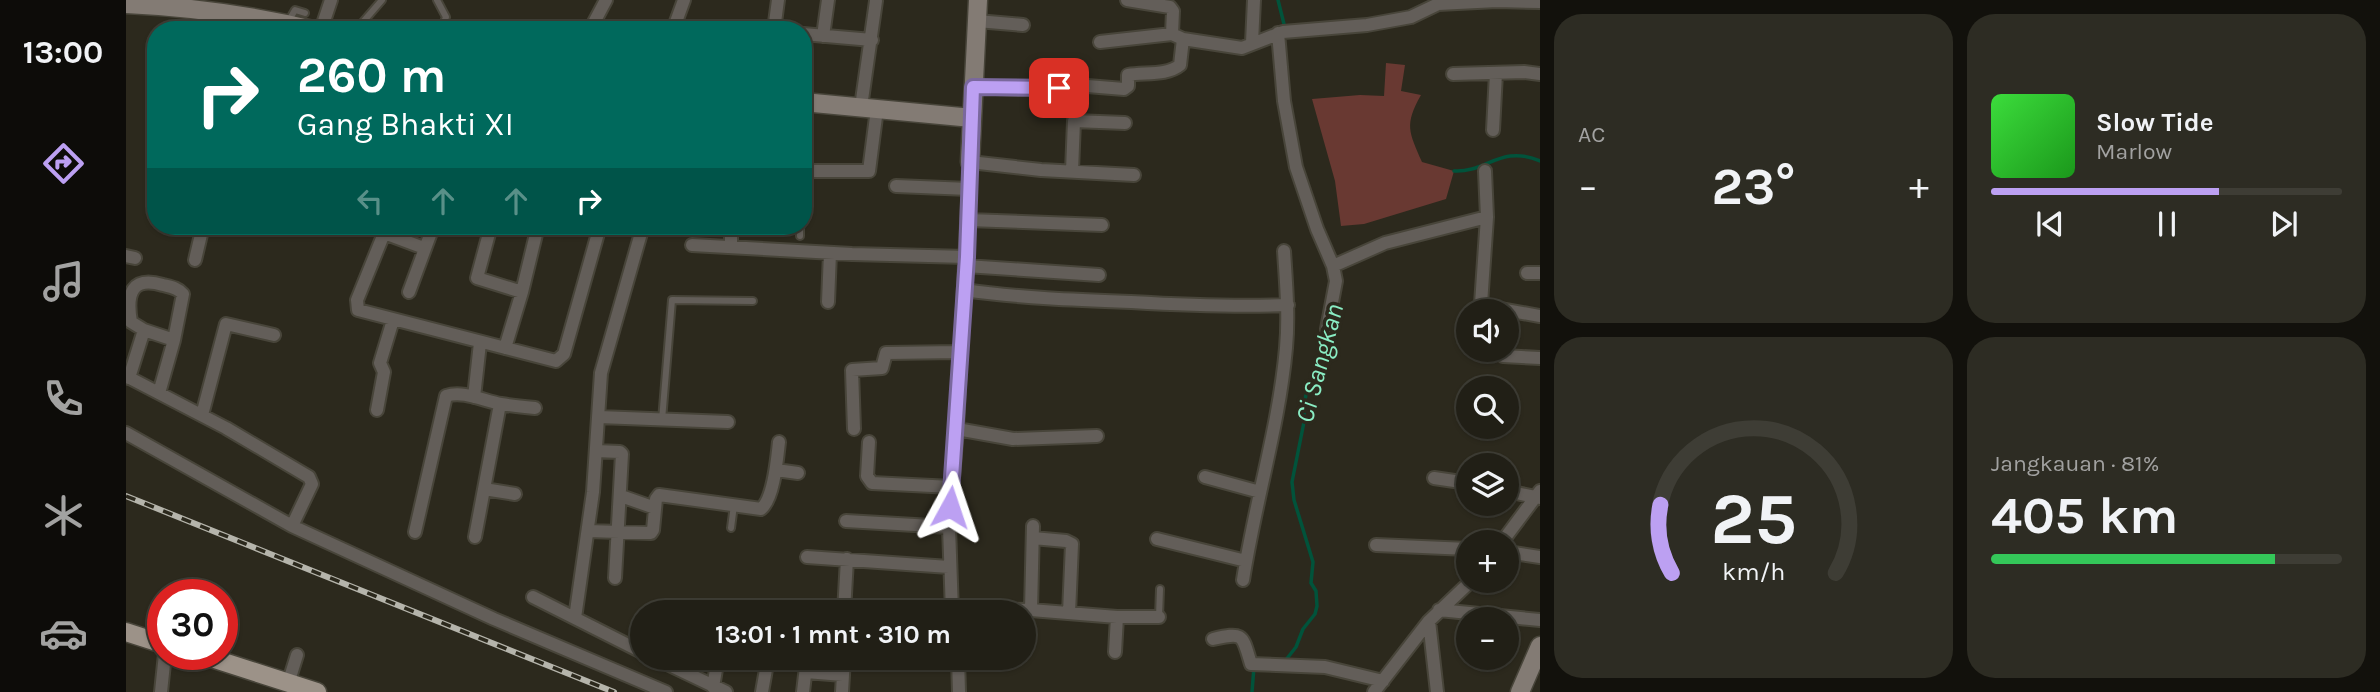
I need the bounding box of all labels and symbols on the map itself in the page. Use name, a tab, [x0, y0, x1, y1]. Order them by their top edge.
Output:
pin	[1029, 58, 1089, 118]
water label: Ci Sangkan	[1289, 300, 1350, 426]
position arrow	[913, 470, 987, 544]
speed limit sign: 30	[147, 579, 238, 670]

